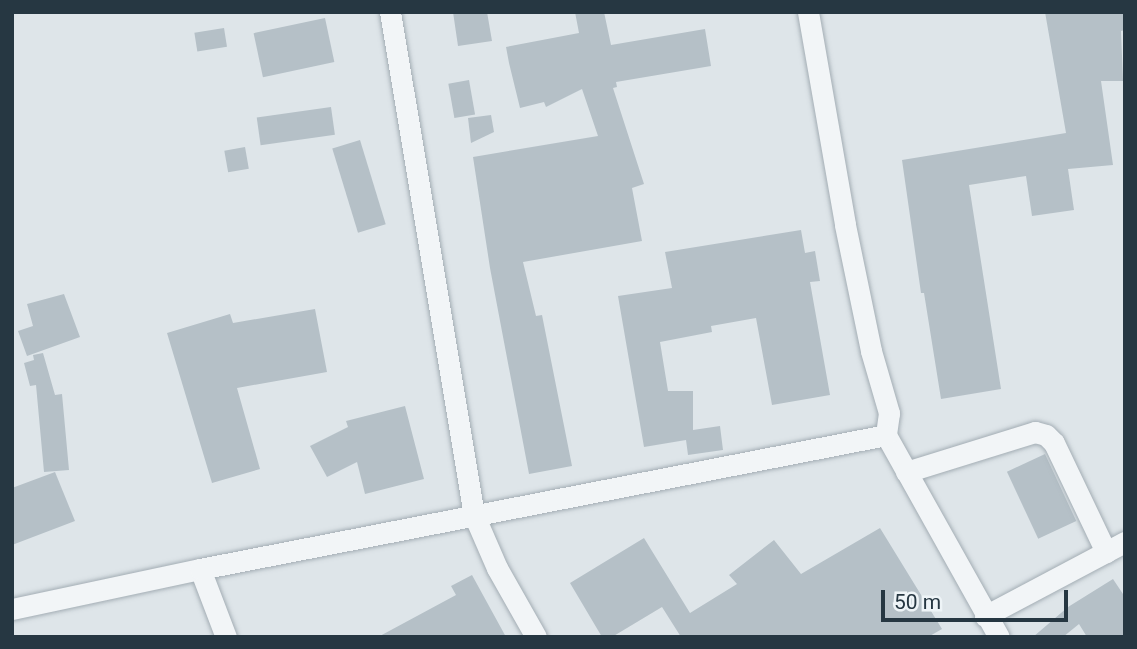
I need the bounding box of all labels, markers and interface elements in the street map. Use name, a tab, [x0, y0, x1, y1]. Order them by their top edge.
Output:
scale bar	[885, 576, 1072, 620]
text: 50 m	[894, 590, 941, 614]

